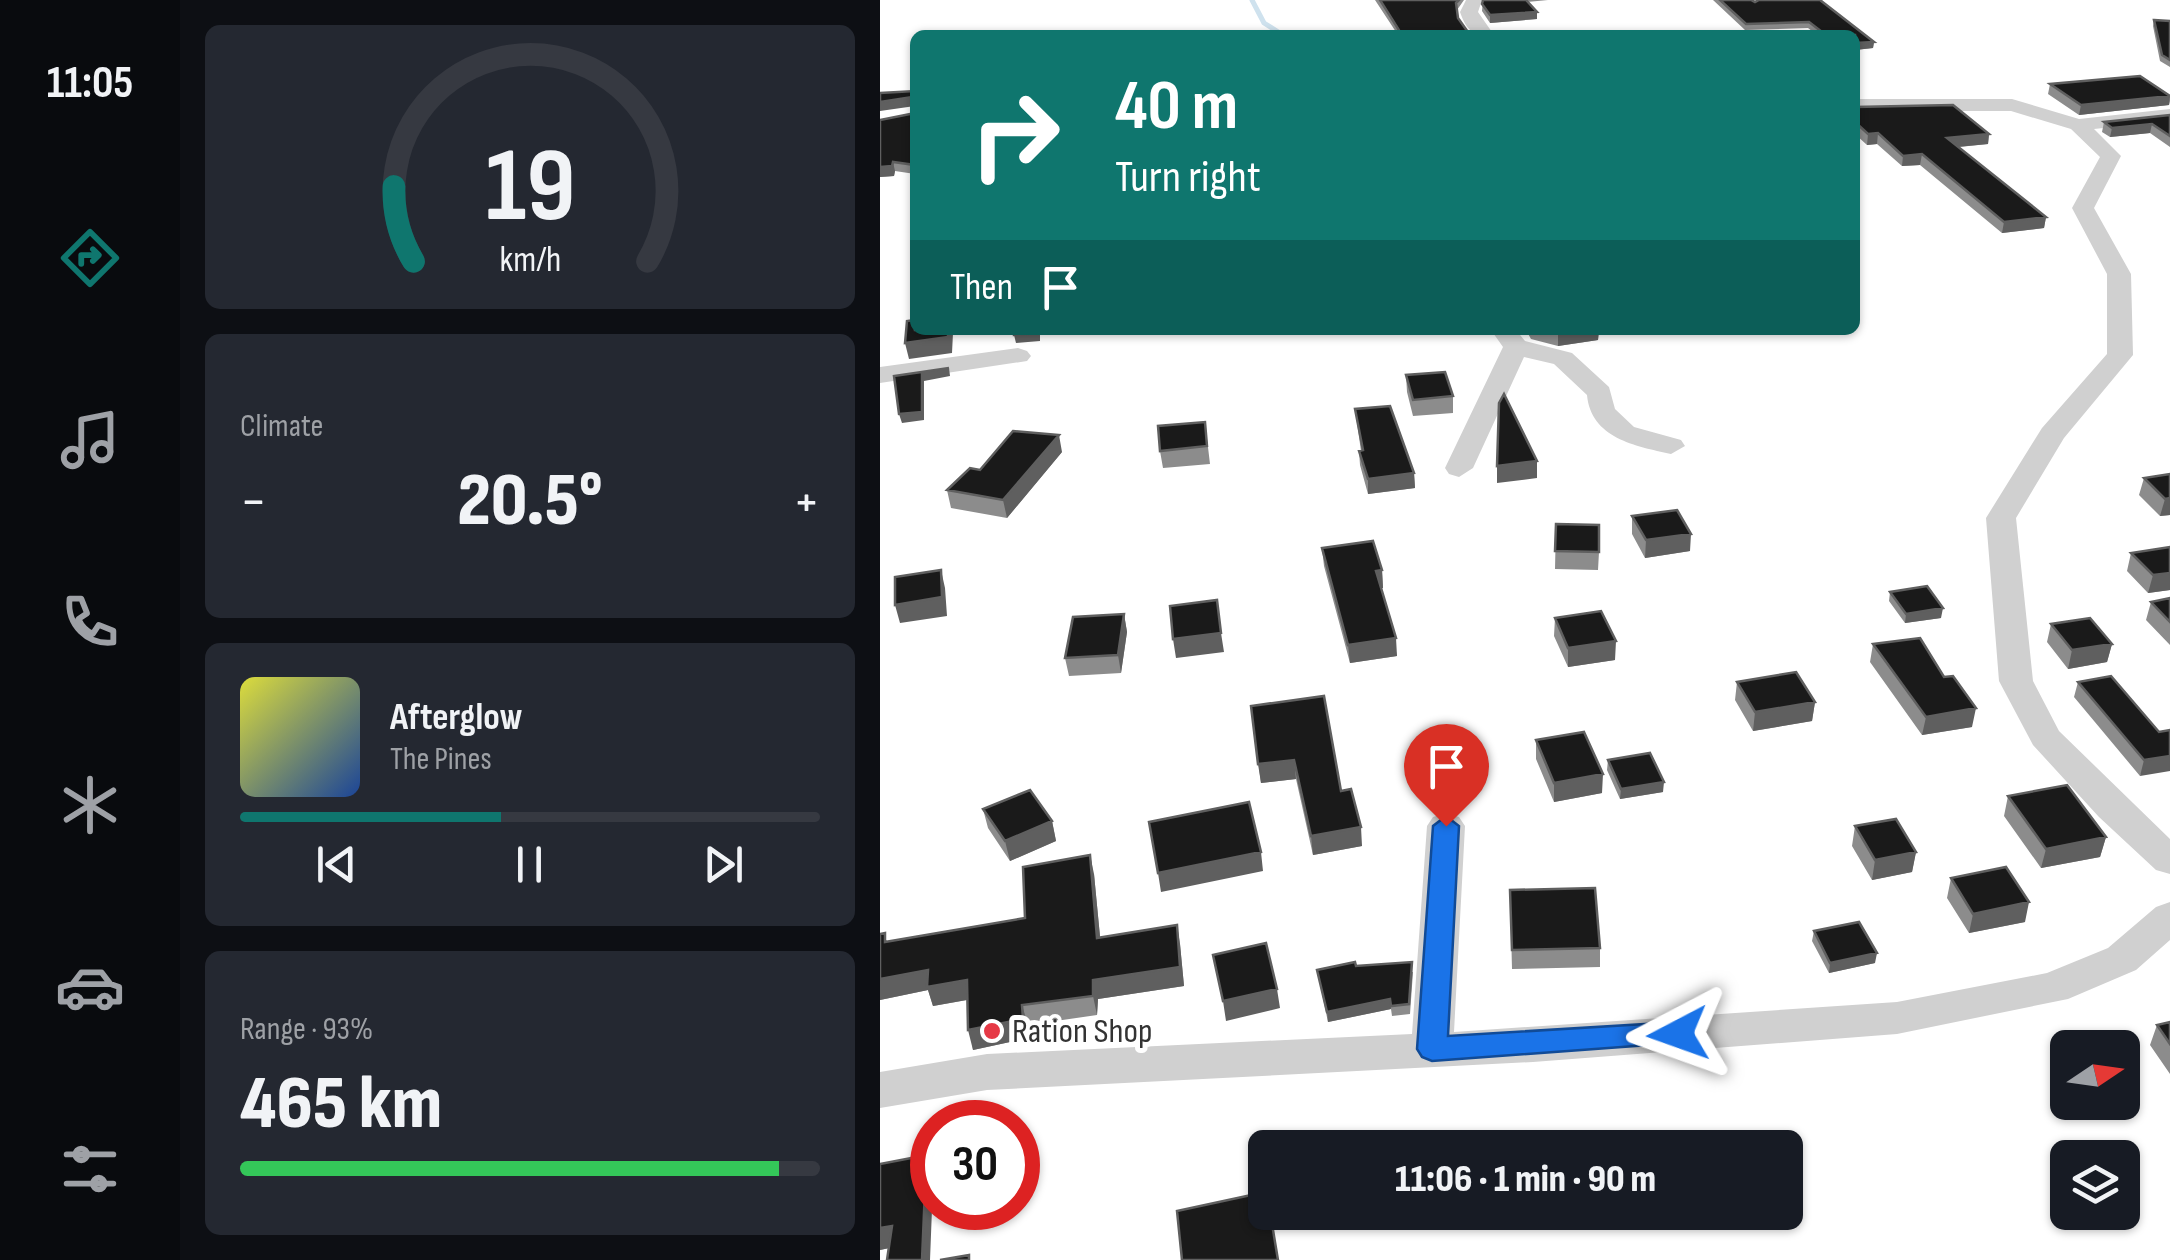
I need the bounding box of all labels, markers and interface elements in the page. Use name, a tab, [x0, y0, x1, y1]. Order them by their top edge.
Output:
text: 11:05	[47, 56, 133, 111]
text: 40 m	[1115, 65, 1238, 149]
icon: right	[950, 70, 1080, 200]
text: 19	[485, 125, 575, 250]
text: Turn right	[1115, 150, 1261, 205]
icon: directions	[55, 223, 125, 293]
text: km/h	[499, 239, 561, 282]
icon: arrive	[1033, 260, 1088, 315]
text: Then	[950, 265, 1013, 310]
icon: music	[55, 405, 125, 475]
text: Climate	[240, 407, 323, 446]
text: 20.5°	[457, 456, 603, 547]
text: −	[240, 469, 267, 536]
text: +	[793, 469, 820, 536]
icon: phone	[55, 587, 125, 657]
text: Afterglow	[390, 695, 523, 740]
pin	[1404, 724, 1489, 827]
icon: arrive	[1419, 739, 1474, 794]
text: The Pines	[390, 740, 492, 779]
icon: climate	[55, 770, 125, 840]
icon: previous	[309, 837, 364, 892]
icon: pause	[502, 837, 557, 892]
icon: next	[696, 837, 751, 892]
icon: car	[55, 952, 125, 1022]
position arrow	[1626, 982, 1730, 1086]
text: Range · 93%	[240, 1010, 373, 1049]
place label: Ration Shop	[1012, 1010, 1152, 1053]
marker: Ration Shop	[981, 1020, 1003, 1042]
north arrow	[2050, 1030, 2140, 1120]
map controls	[2050, 1030, 2140, 1230]
text: 465 km	[240, 1059, 442, 1150]
speed limit sign: 30	[910, 1100, 1040, 1230]
icon: filters	[55, 1134, 125, 1204]
button: layers	[2050, 1140, 2140, 1230]
text: 11:06 · 1 min · 90 m	[1395, 1157, 1656, 1202]

